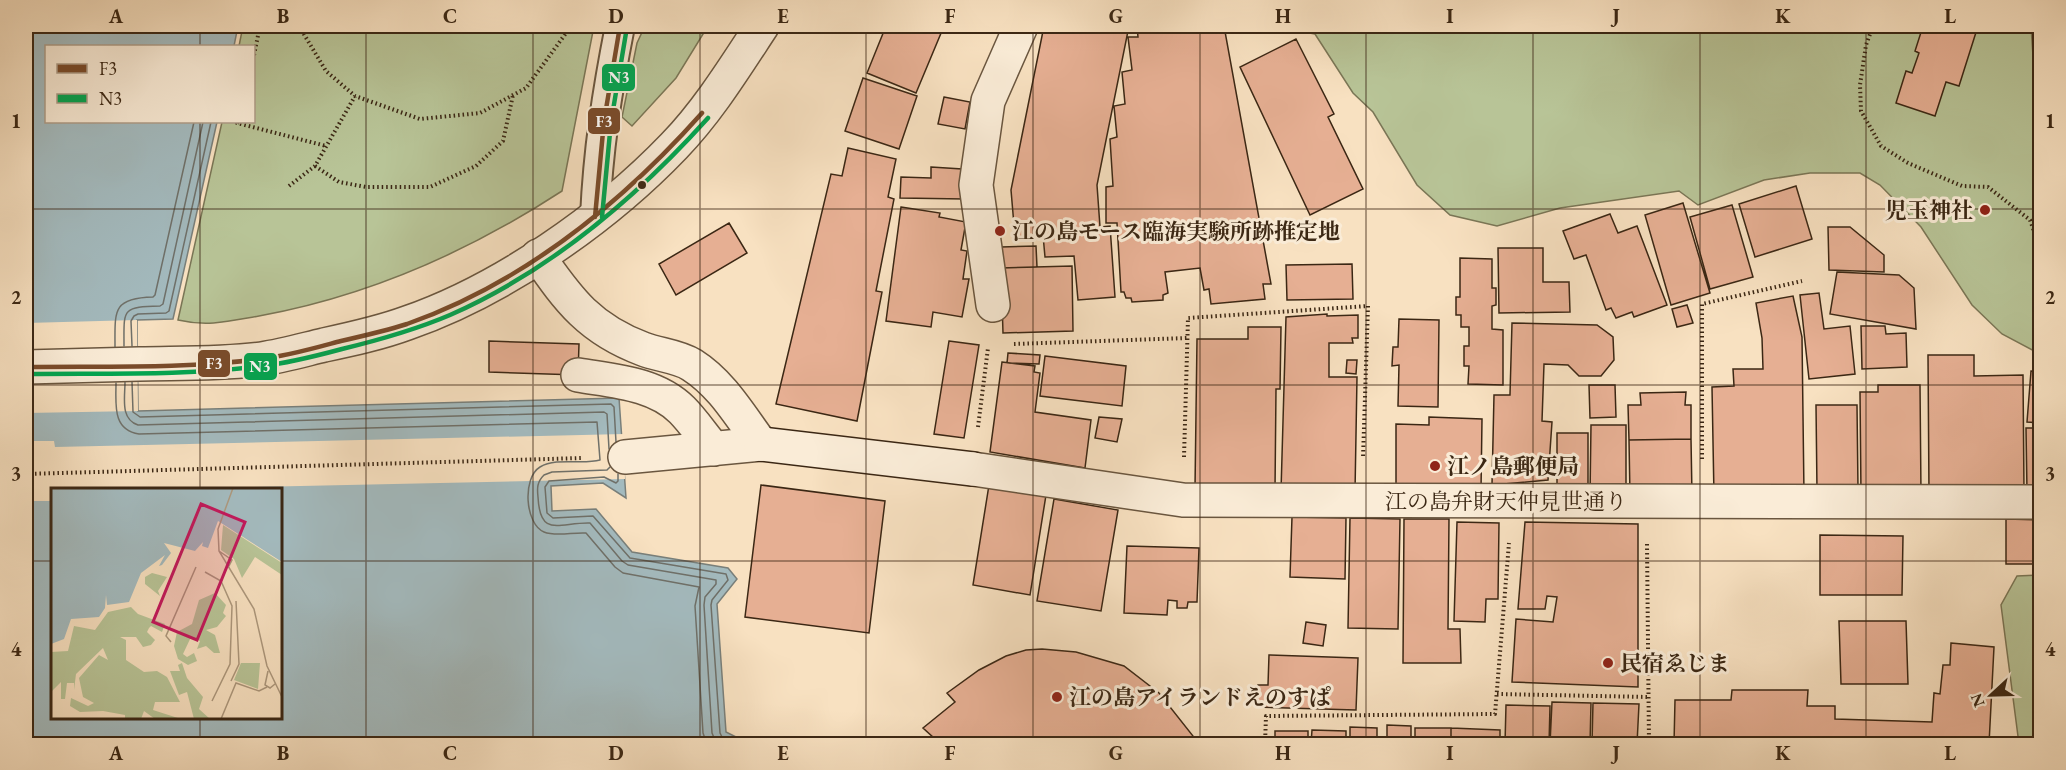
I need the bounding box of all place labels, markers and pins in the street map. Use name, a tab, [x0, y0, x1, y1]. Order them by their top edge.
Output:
unlabelled marker	[636, 179, 648, 191]
place label: 児玉神社	[1885, 196, 1973, 225]
marker: 児玉神社	[1978, 203, 1992, 217]
place label: 江の島モース臨海実験所跡推定地	[1012, 217, 1340, 246]
marker: 江の島モース臨海実験所跡推定地	[993, 224, 1007, 238]
place label: 江ノ島郵便局	[1447, 452, 1579, 481]
marker: 江ノ島郵便局	[1428, 459, 1442, 473]
place label: 民宿ゑじま	[1620, 649, 1730, 678]
marker: 民宿ゑじま	[1601, 656, 1615, 670]
place label: 江の島アイランドえのすぱ	[1069, 683, 1331, 712]
marker: 江の島アイランドえのすぱ	[1050, 690, 1064, 704]

